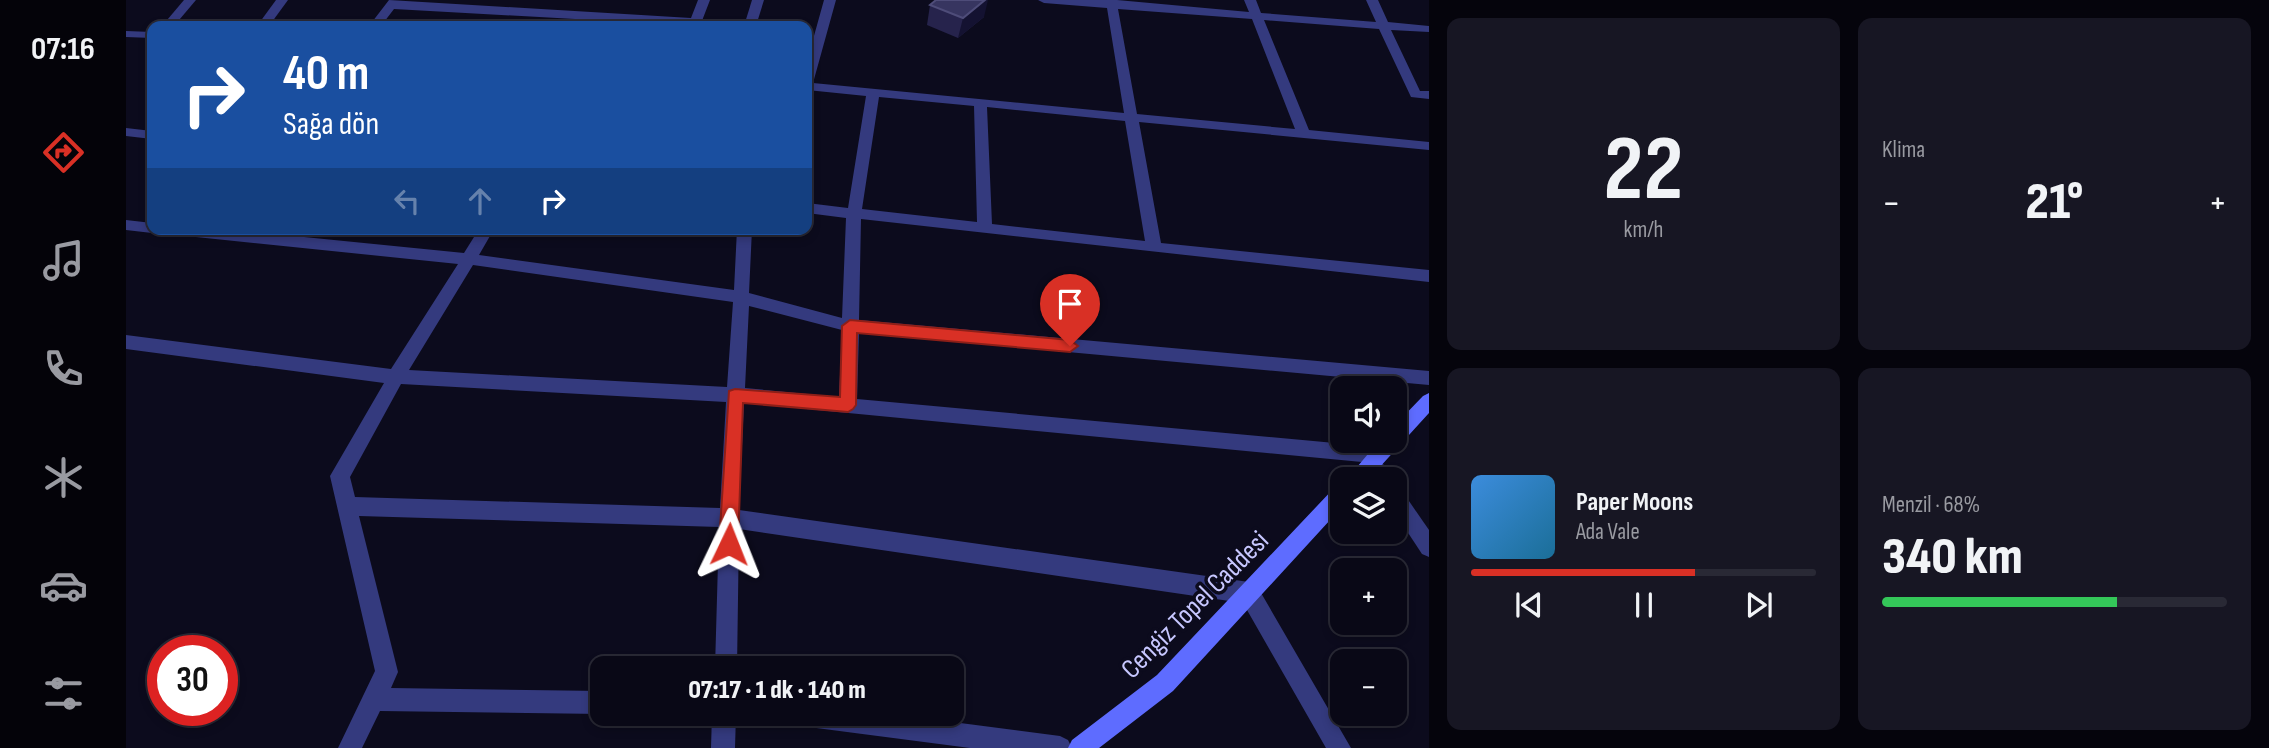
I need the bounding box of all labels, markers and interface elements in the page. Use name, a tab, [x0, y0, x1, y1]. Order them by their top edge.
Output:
text: 07:16	[31, 30, 95, 69]
text: 40 m	[283, 45, 369, 104]
icon: right	[168, 49, 259, 140]
text: Sağa dön	[283, 105, 379, 144]
text: 22	[1604, 116, 1683, 225]
icon: directions	[39, 128, 88, 177]
text: Klima	[1882, 136, 1925, 164]
text: 21°	[2026, 171, 2084, 234]
text: −	[1882, 181, 1901, 226]
text: +	[2208, 181, 2227, 226]
icon: left	[388, 182, 426, 220]
icon: ahead	[461, 182, 499, 220]
icon: right	[534, 182, 572, 220]
text: km/h	[1624, 216, 1663, 244]
icon: music	[39, 236, 88, 285]
pin	[1040, 274, 1100, 346]
icon: arrive	[1051, 285, 1089, 323]
icon: phone	[39, 344, 88, 393]
map controls	[1330, 376, 1407, 726]
button: sound	[1330, 376, 1407, 453]
icon: climate	[39, 453, 88, 502]
button: layers	[1330, 467, 1407, 544]
text: Paper Moons	[1576, 487, 1693, 518]
text: Menzil · 68%	[1882, 491, 1980, 519]
position arrow	[692, 507, 766, 581]
text: Ada Vale	[1576, 518, 1640, 546]
street label: Cengiz Topel Caddesi	[1115, 525, 1276, 686]
text: 340 km	[1882, 526, 2023, 589]
button: +	[1330, 558, 1407, 635]
icon: car	[39, 561, 88, 610]
icon: previous	[1510, 586, 1548, 624]
icon: pause	[1625, 586, 1663, 624]
icon: next	[1740, 586, 1778, 624]
speed limit sign: 30	[147, 635, 238, 726]
button: −	[1330, 649, 1407, 726]
icon: filters	[39, 669, 88, 718]
text: 07:17 · 1 dk · 140 m	[688, 675, 866, 706]

